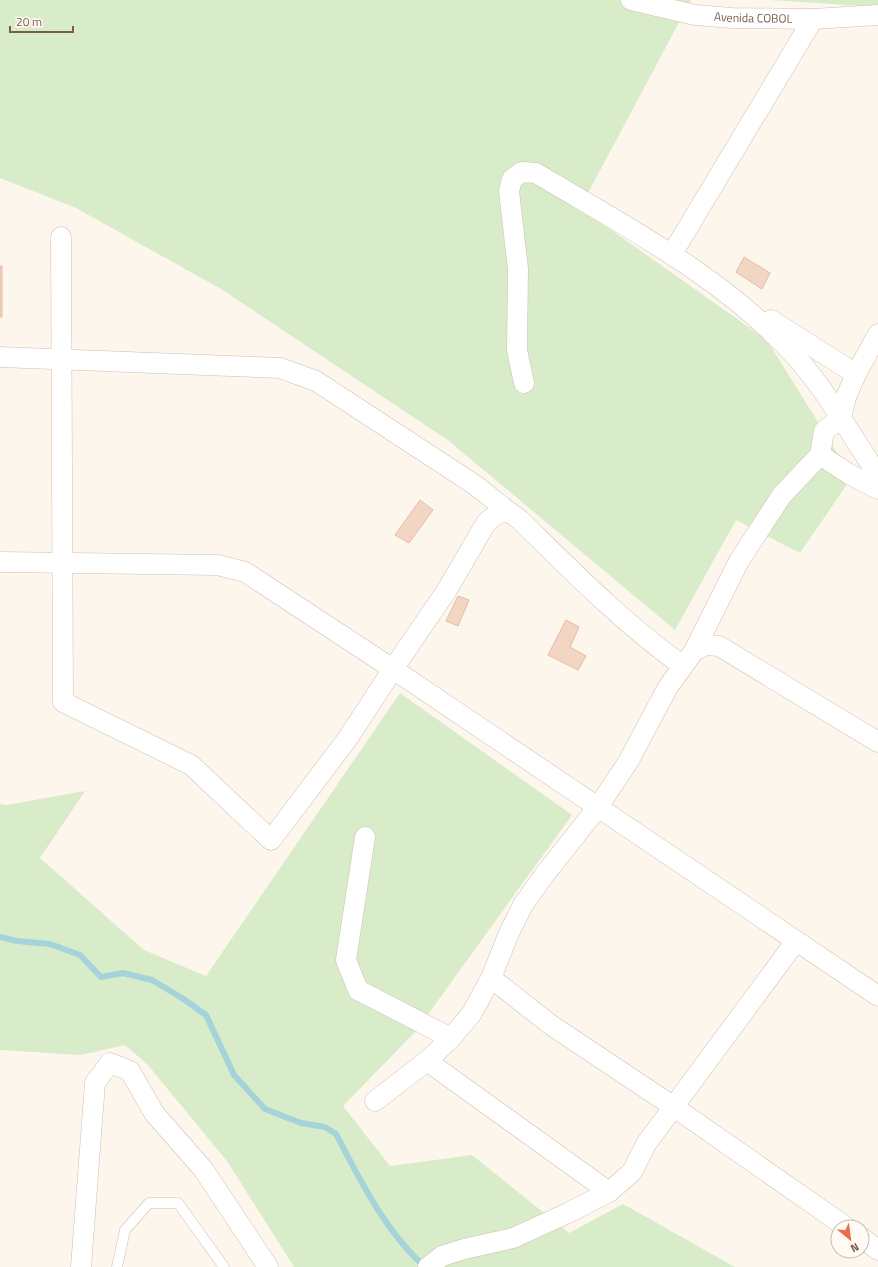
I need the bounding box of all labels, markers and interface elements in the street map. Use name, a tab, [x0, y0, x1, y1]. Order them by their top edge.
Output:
street label: Avenida COBOL	[713, 7, 793, 28]
scale bar	[10, 8, 73, 34]
text: 20 m	[16, 12, 42, 31]
north arrow	[830, 1219, 870, 1259]
text: N	[848, 1239, 862, 1257]

